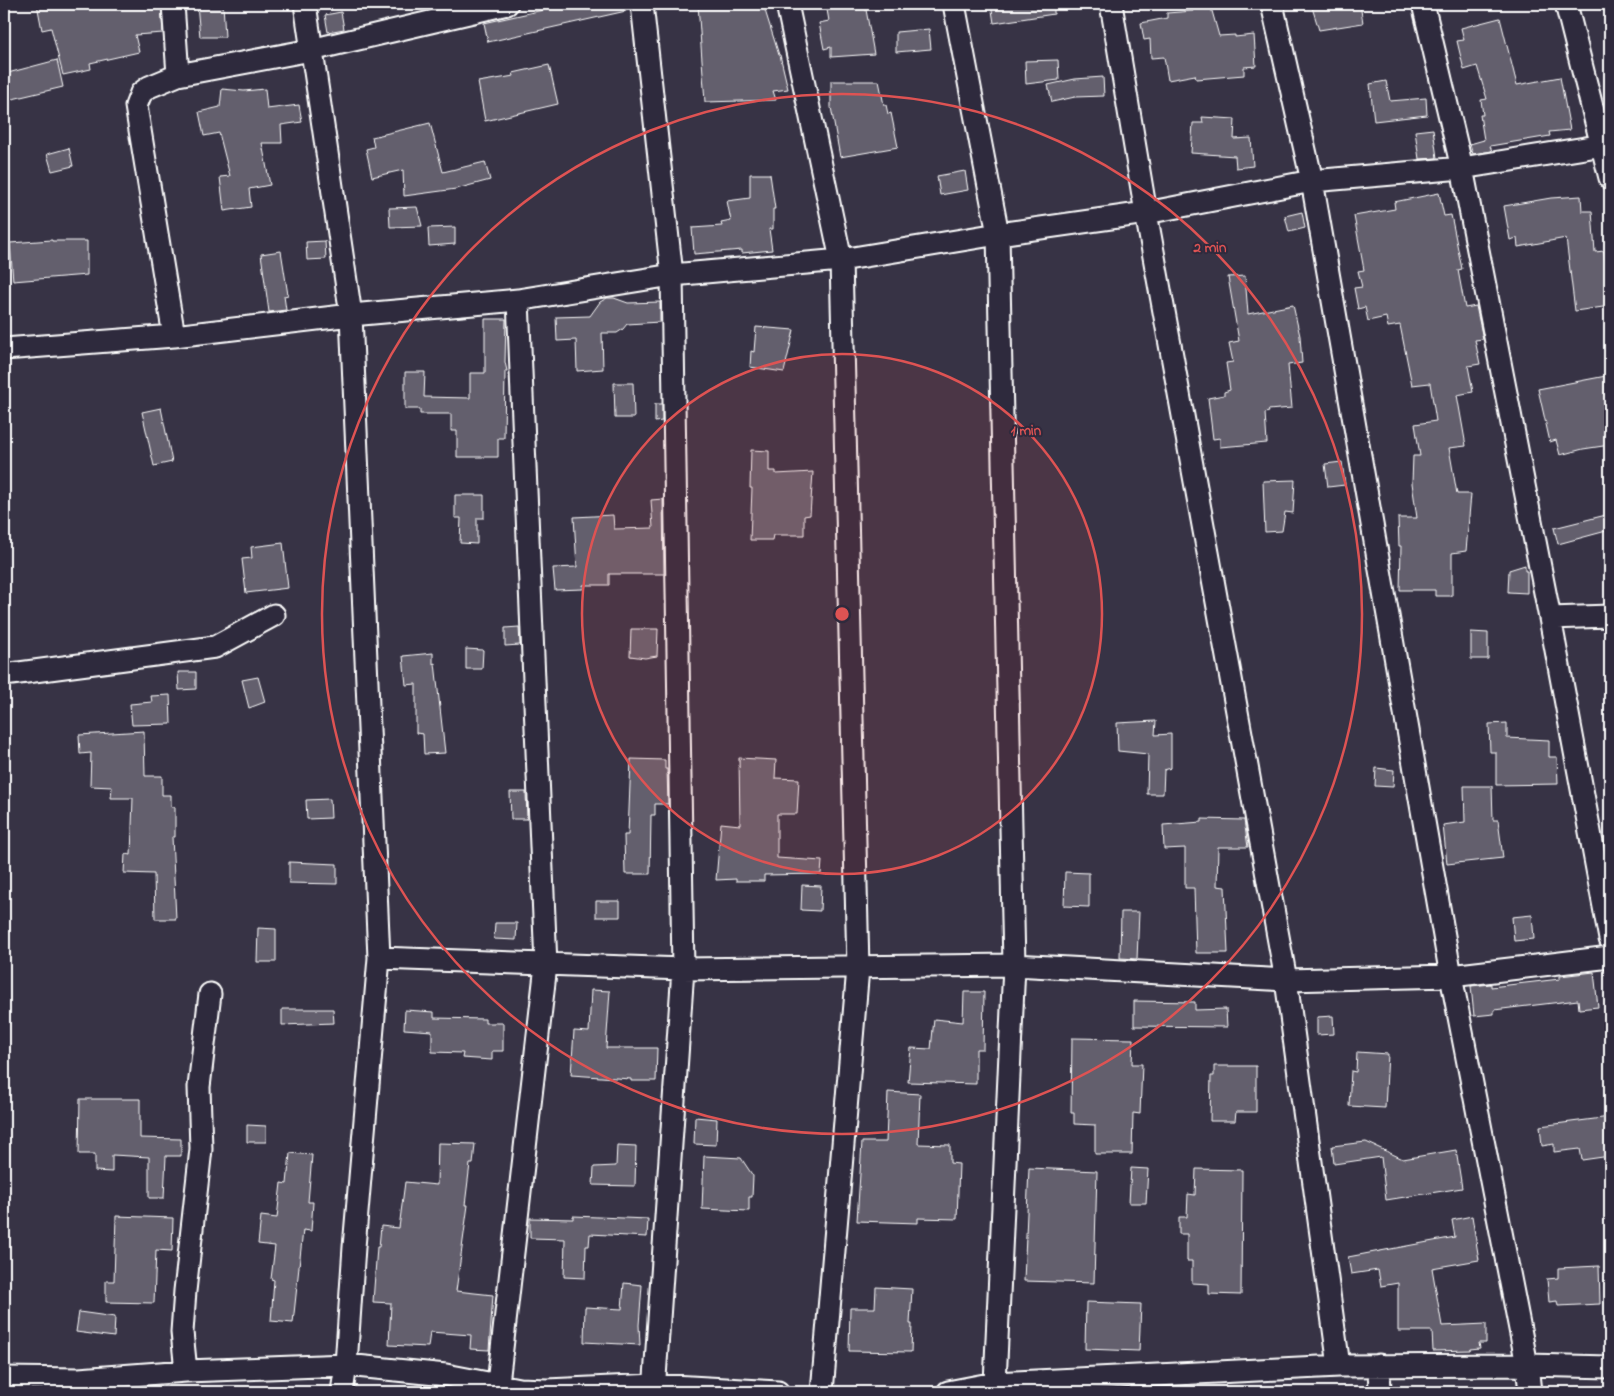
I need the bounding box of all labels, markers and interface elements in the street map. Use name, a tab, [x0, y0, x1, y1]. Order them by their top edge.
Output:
text: 2 min	[1193, 237, 1227, 259]
text: 1 min	[1011, 420, 1042, 442]
centre of rings	[833, 605, 851, 623]

